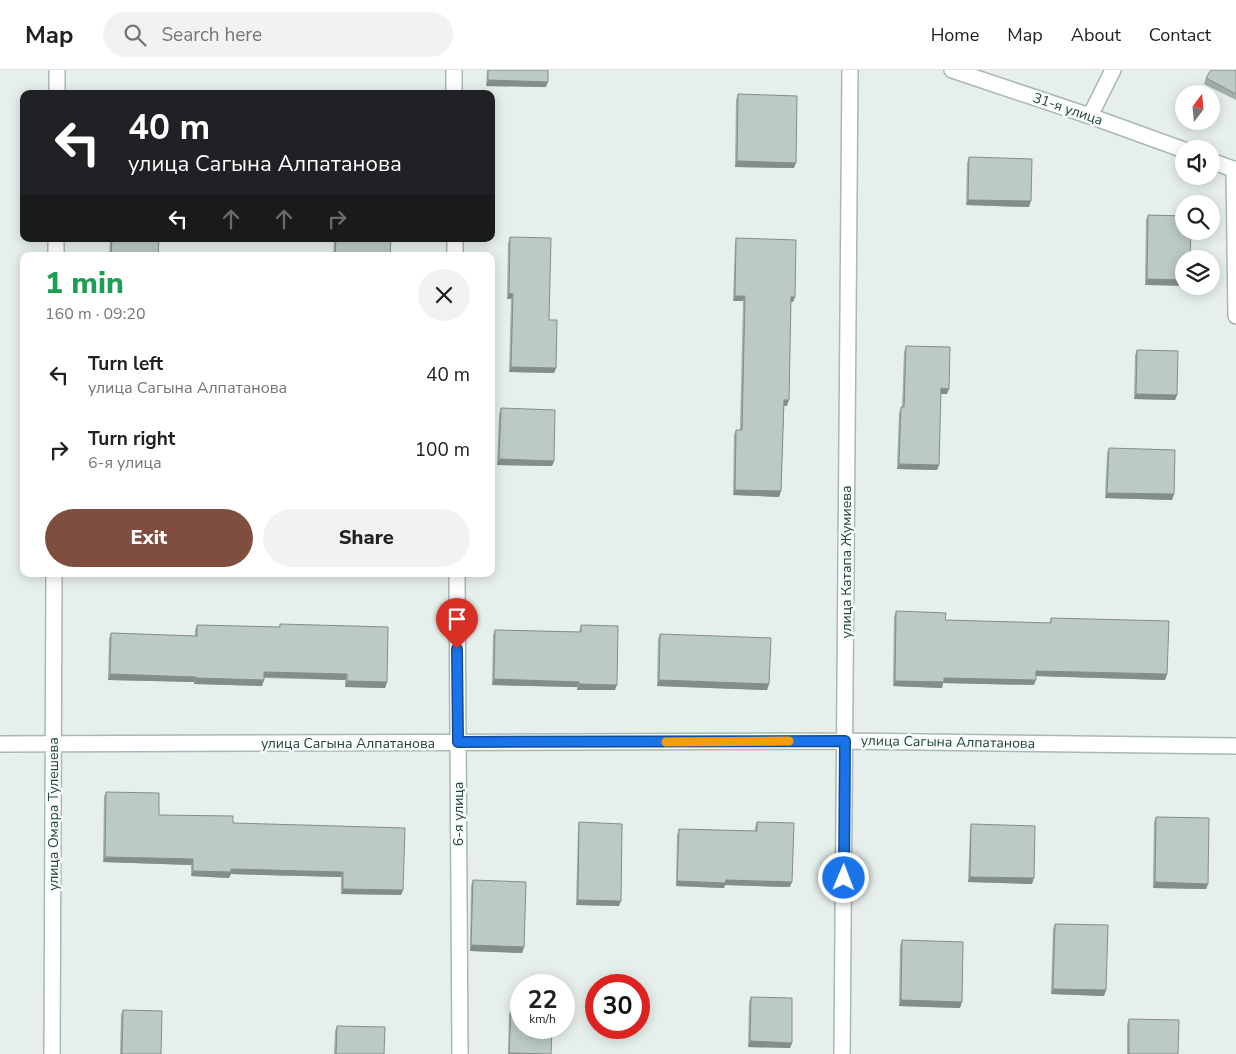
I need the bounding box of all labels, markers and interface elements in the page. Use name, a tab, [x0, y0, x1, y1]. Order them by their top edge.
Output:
search box	[103, 12, 453, 57]
text: Map	[25, 19, 73, 51]
icon: search	[121, 21, 149, 49]
text: Search here	[161, 22, 262, 48]
text: Home	[931, 23, 979, 47]
text: Map	[1007, 23, 1043, 47]
text: About	[1071, 23, 1121, 47]
text: Contact	[1149, 23, 1211, 47]
north arrow	[1175, 85, 1220, 130]
map controls	[1175, 85, 1220, 295]
street label: 31-я улица	[1030, 88, 1106, 130]
text: 40 m	[128, 104, 210, 151]
icon: left	[45, 110, 110, 175]
button: sound	[1175, 140, 1220, 185]
text: улица Сагына Алпатанова	[128, 149, 402, 179]
button: search	[1175, 195, 1220, 240]
icon: left	[164, 205, 192, 233]
icon: ahead	[217, 205, 245, 233]
icon: ahead	[270, 205, 298, 233]
icon: right	[323, 205, 351, 233]
button: layers	[1175, 250, 1220, 295]
text: 1 min	[45, 263, 124, 304]
button: close	[418, 269, 470, 321]
text: 160 m · 09:20	[45, 303, 146, 325]
text: Turn left	[88, 351, 163, 377]
icon: left	[45, 361, 73, 389]
text: 40 m	[426, 362, 470, 388]
text: улица Сагына Алпатанова	[88, 377, 287, 399]
text: Turn right	[88, 426, 175, 452]
icon: right	[45, 436, 73, 464]
text: 100 m	[415, 437, 470, 463]
text: 6-я улица	[88, 452, 162, 474]
street label: улица Катапа Жумиева	[837, 486, 856, 639]
button: Exit	[45, 509, 253, 567]
button: Share	[263, 509, 470, 567]
pin	[436, 598, 478, 649]
icon: arrive	[443, 605, 471, 633]
street label: улица Сагына Алпатанова	[861, 731, 1035, 753]
street label: улица Сагына Алпатанова	[261, 734, 435, 753]
street label: улица Омара Тулешева	[44, 737, 63, 891]
street label: 6-я улица	[449, 782, 468, 846]
position arrow	[817, 851, 869, 903]
speed limit sign: 30	[585, 974, 650, 1039]
text: 22	[527, 983, 558, 1017]
text: km/h	[529, 1011, 556, 1027]

